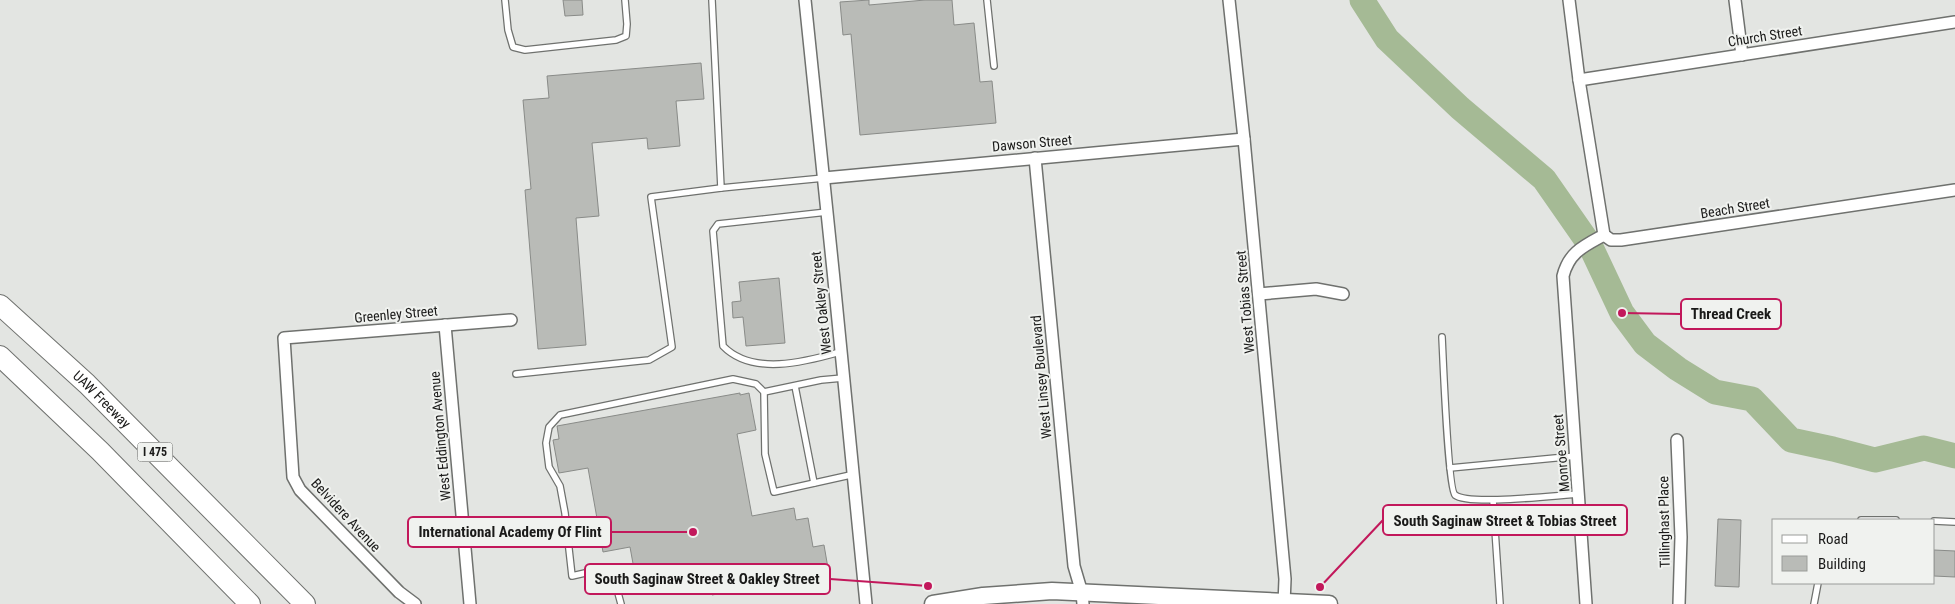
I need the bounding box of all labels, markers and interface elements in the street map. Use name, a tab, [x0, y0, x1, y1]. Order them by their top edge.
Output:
street label: Church Street	[1727, 22, 1803, 50]
street label: Dawson Street	[991, 132, 1073, 154]
street label: Beach Street	[1699, 195, 1771, 221]
street label: West Tobias Street	[1233, 250, 1257, 354]
street label: West Oakley Street	[808, 251, 834, 355]
callout: Thread Creek	[1681, 299, 1781, 329]
street label: Greenley Street	[354, 302, 438, 326]
text: Thread Creek	[1691, 305, 1772, 323]
street label: West Linsey Boulevard	[1028, 314, 1054, 440]
street label: UAW Freeway	[70, 367, 134, 432]
street label: West Eddington Avenue	[426, 370, 454, 501]
street label: Monroe Street	[1550, 413, 1572, 493]
road number: I 475	[138, 442, 172, 462]
street label: Belvidere Avenue	[308, 475, 384, 555]
street label: Tillinghast Place	[1655, 476, 1673, 568]
callout: South Saginaw Street & Tobias Street	[1383, 505, 1627, 535]
text: South Saginaw Street & Tobias Street	[1393, 512, 1617, 530]
callout: International Academy Of Flint	[408, 517, 611, 547]
legend	[1772, 519, 1935, 584]
text: International Academy Of Flint	[418, 523, 602, 541]
text: Road	[1818, 530, 1848, 548]
text: Building	[1818, 555, 1866, 573]
callout: South Saginaw Street & Oakley Street	[585, 564, 830, 594]
text: South Saginaw Street & Oakley Street	[594, 570, 820, 588]

